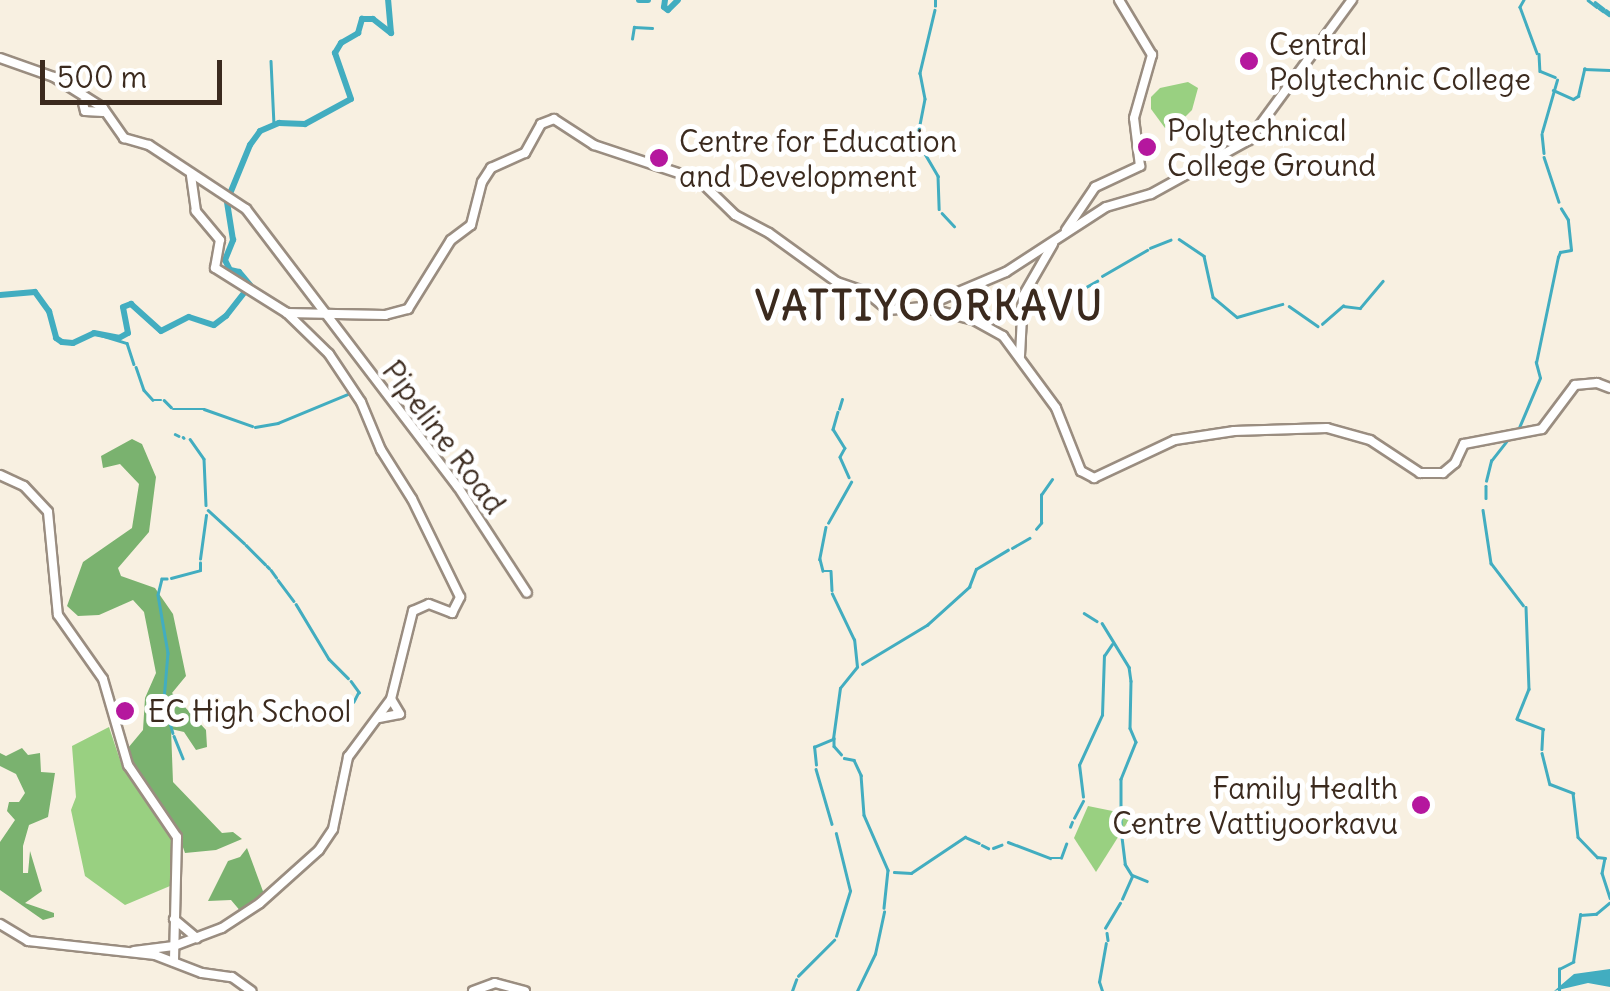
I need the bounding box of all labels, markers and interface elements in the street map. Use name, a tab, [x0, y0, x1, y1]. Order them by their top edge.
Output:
place label: Central Polytechnic College	[1269, 26, 1531, 96]
scale bar	[45, 40, 228, 102]
marker: Central Polytechnic College	[1238, 50, 1260, 72]
text: 500 m	[57, 58, 147, 96]
place label: Polytechnical College Ground	[1167, 112, 1376, 182]
place label: Centre for Education and Development	[679, 123, 957, 194]
marker: Polytechnical College Ground	[1136, 136, 1158, 158]
marker: Centre for Education and Development	[648, 147, 670, 169]
district label: VATTIYOORKAVU	[755, 282, 1105, 330]
street label: Pipeline Road	[375, 353, 513, 521]
place label: EC High School	[148, 693, 351, 729]
marker: EC High School	[112, 698, 138, 724]
place label: Family Health Centre Vattiyoorkavu	[1112, 770, 1398, 840]
marker: Family Health Centre Vattiyoorkavu	[1408, 792, 1434, 818]

